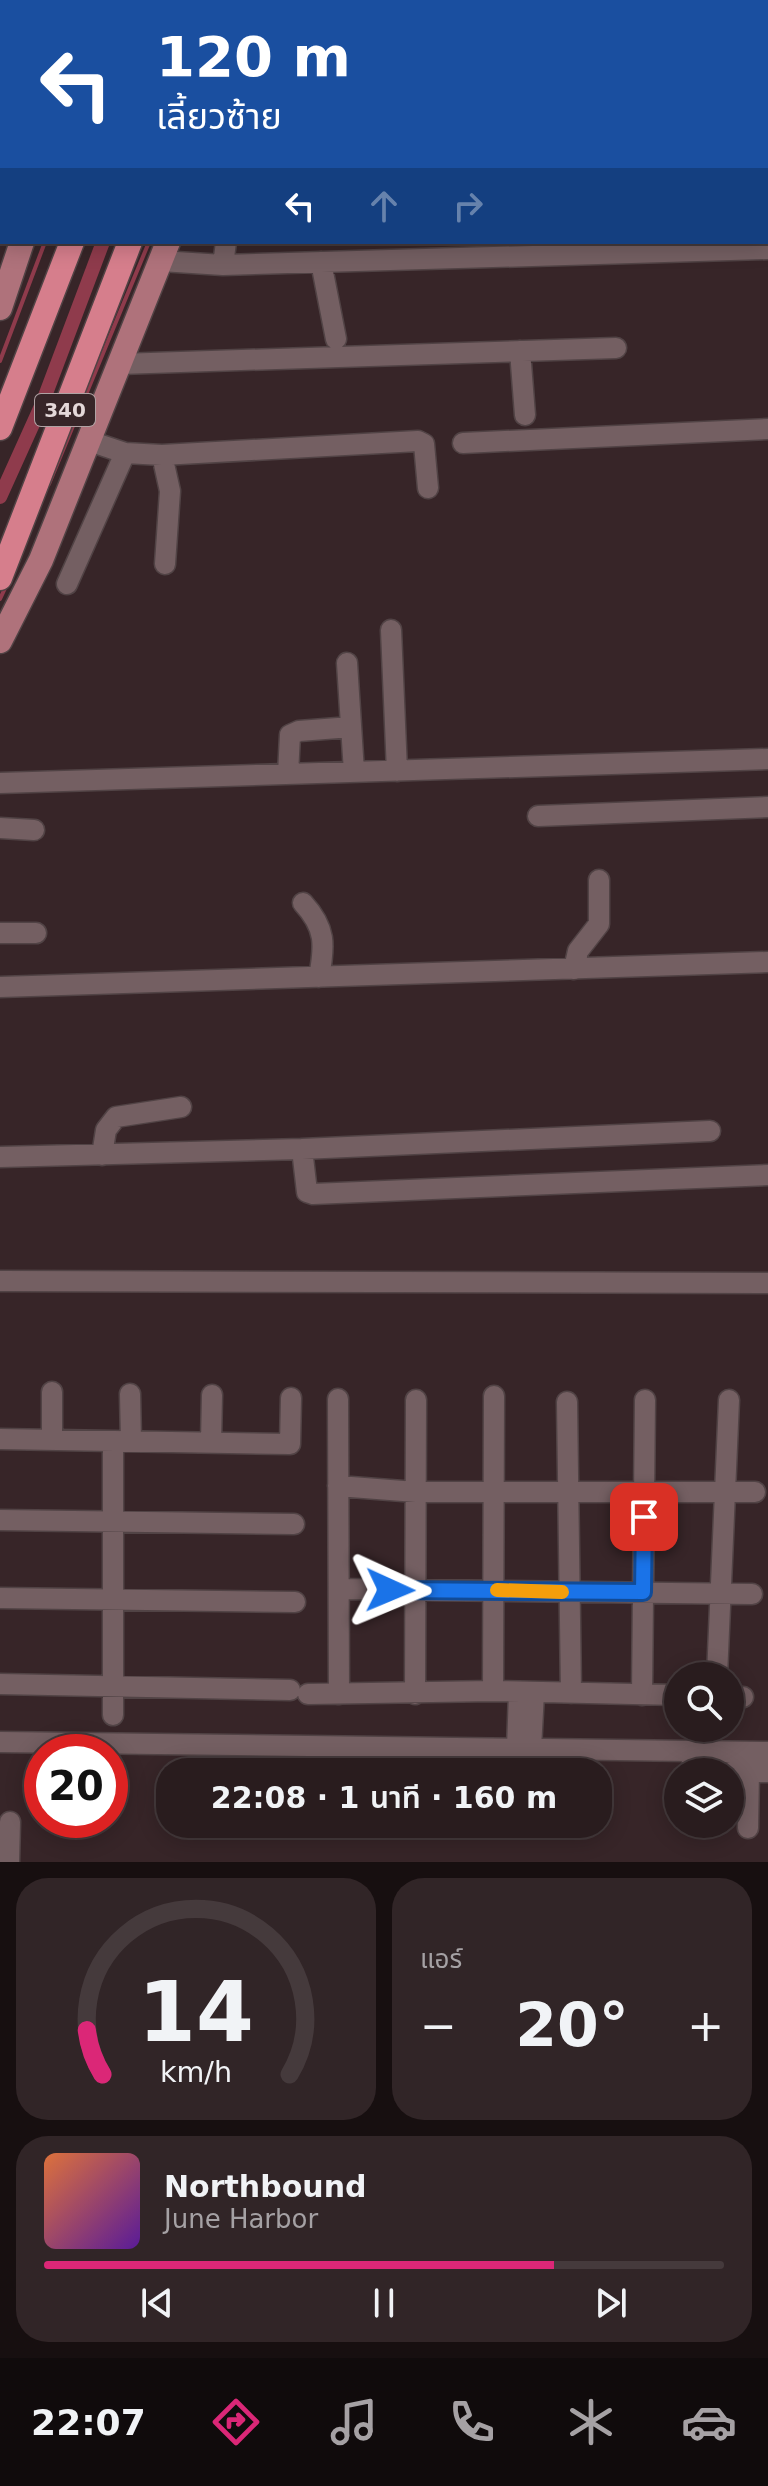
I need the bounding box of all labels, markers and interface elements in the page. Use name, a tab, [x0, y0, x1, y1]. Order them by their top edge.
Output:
text: 120 m	[156, 24, 351, 89]
icon: left	[24, 32, 128, 136]
text: เลี้ยวซ้าย	[156, 96, 282, 137]
icon: left	[278, 184, 322, 228]
icon: ahead	[362, 184, 406, 228]
icon: right	[446, 184, 490, 228]
road number: 340	[35, 394, 95, 426]
pin	[610, 1483, 678, 1551]
icon: arrive	[622, 1495, 666, 1539]
position arrow	[348, 1548, 432, 1632]
map controls	[664, 1662, 744, 1838]
button: search	[664, 1662, 744, 1742]
speed limit sign: 20	[24, 1734, 128, 1838]
button: layers	[664, 1758, 744, 1838]
text: 22:08 · 1 นาที · 160 m	[211, 1780, 557, 1815]
text: แอร์	[420, 1944, 462, 1974]
text: 14	[138, 1964, 254, 2061]
text: 20°	[515, 1990, 629, 2060]
text: −	[420, 2000, 457, 2051]
text: +	[687, 2000, 724, 2051]
text: km/h	[160, 2055, 232, 2089]
text: Northbound	[164, 2169, 367, 2204]
text: June Harbor	[164, 2204, 318, 2234]
icon: previous	[135, 2281, 179, 2325]
icon: pause	[362, 2281, 406, 2325]
icon: next	[589, 2281, 633, 2325]
icon: directions	[208, 2394, 264, 2450]
icon: music	[326, 2394, 382, 2450]
icon: phone	[444, 2394, 500, 2450]
icon: climate	[563, 2394, 619, 2450]
icon: car	[681, 2394, 737, 2450]
text: 22:07	[31, 2402, 146, 2443]

